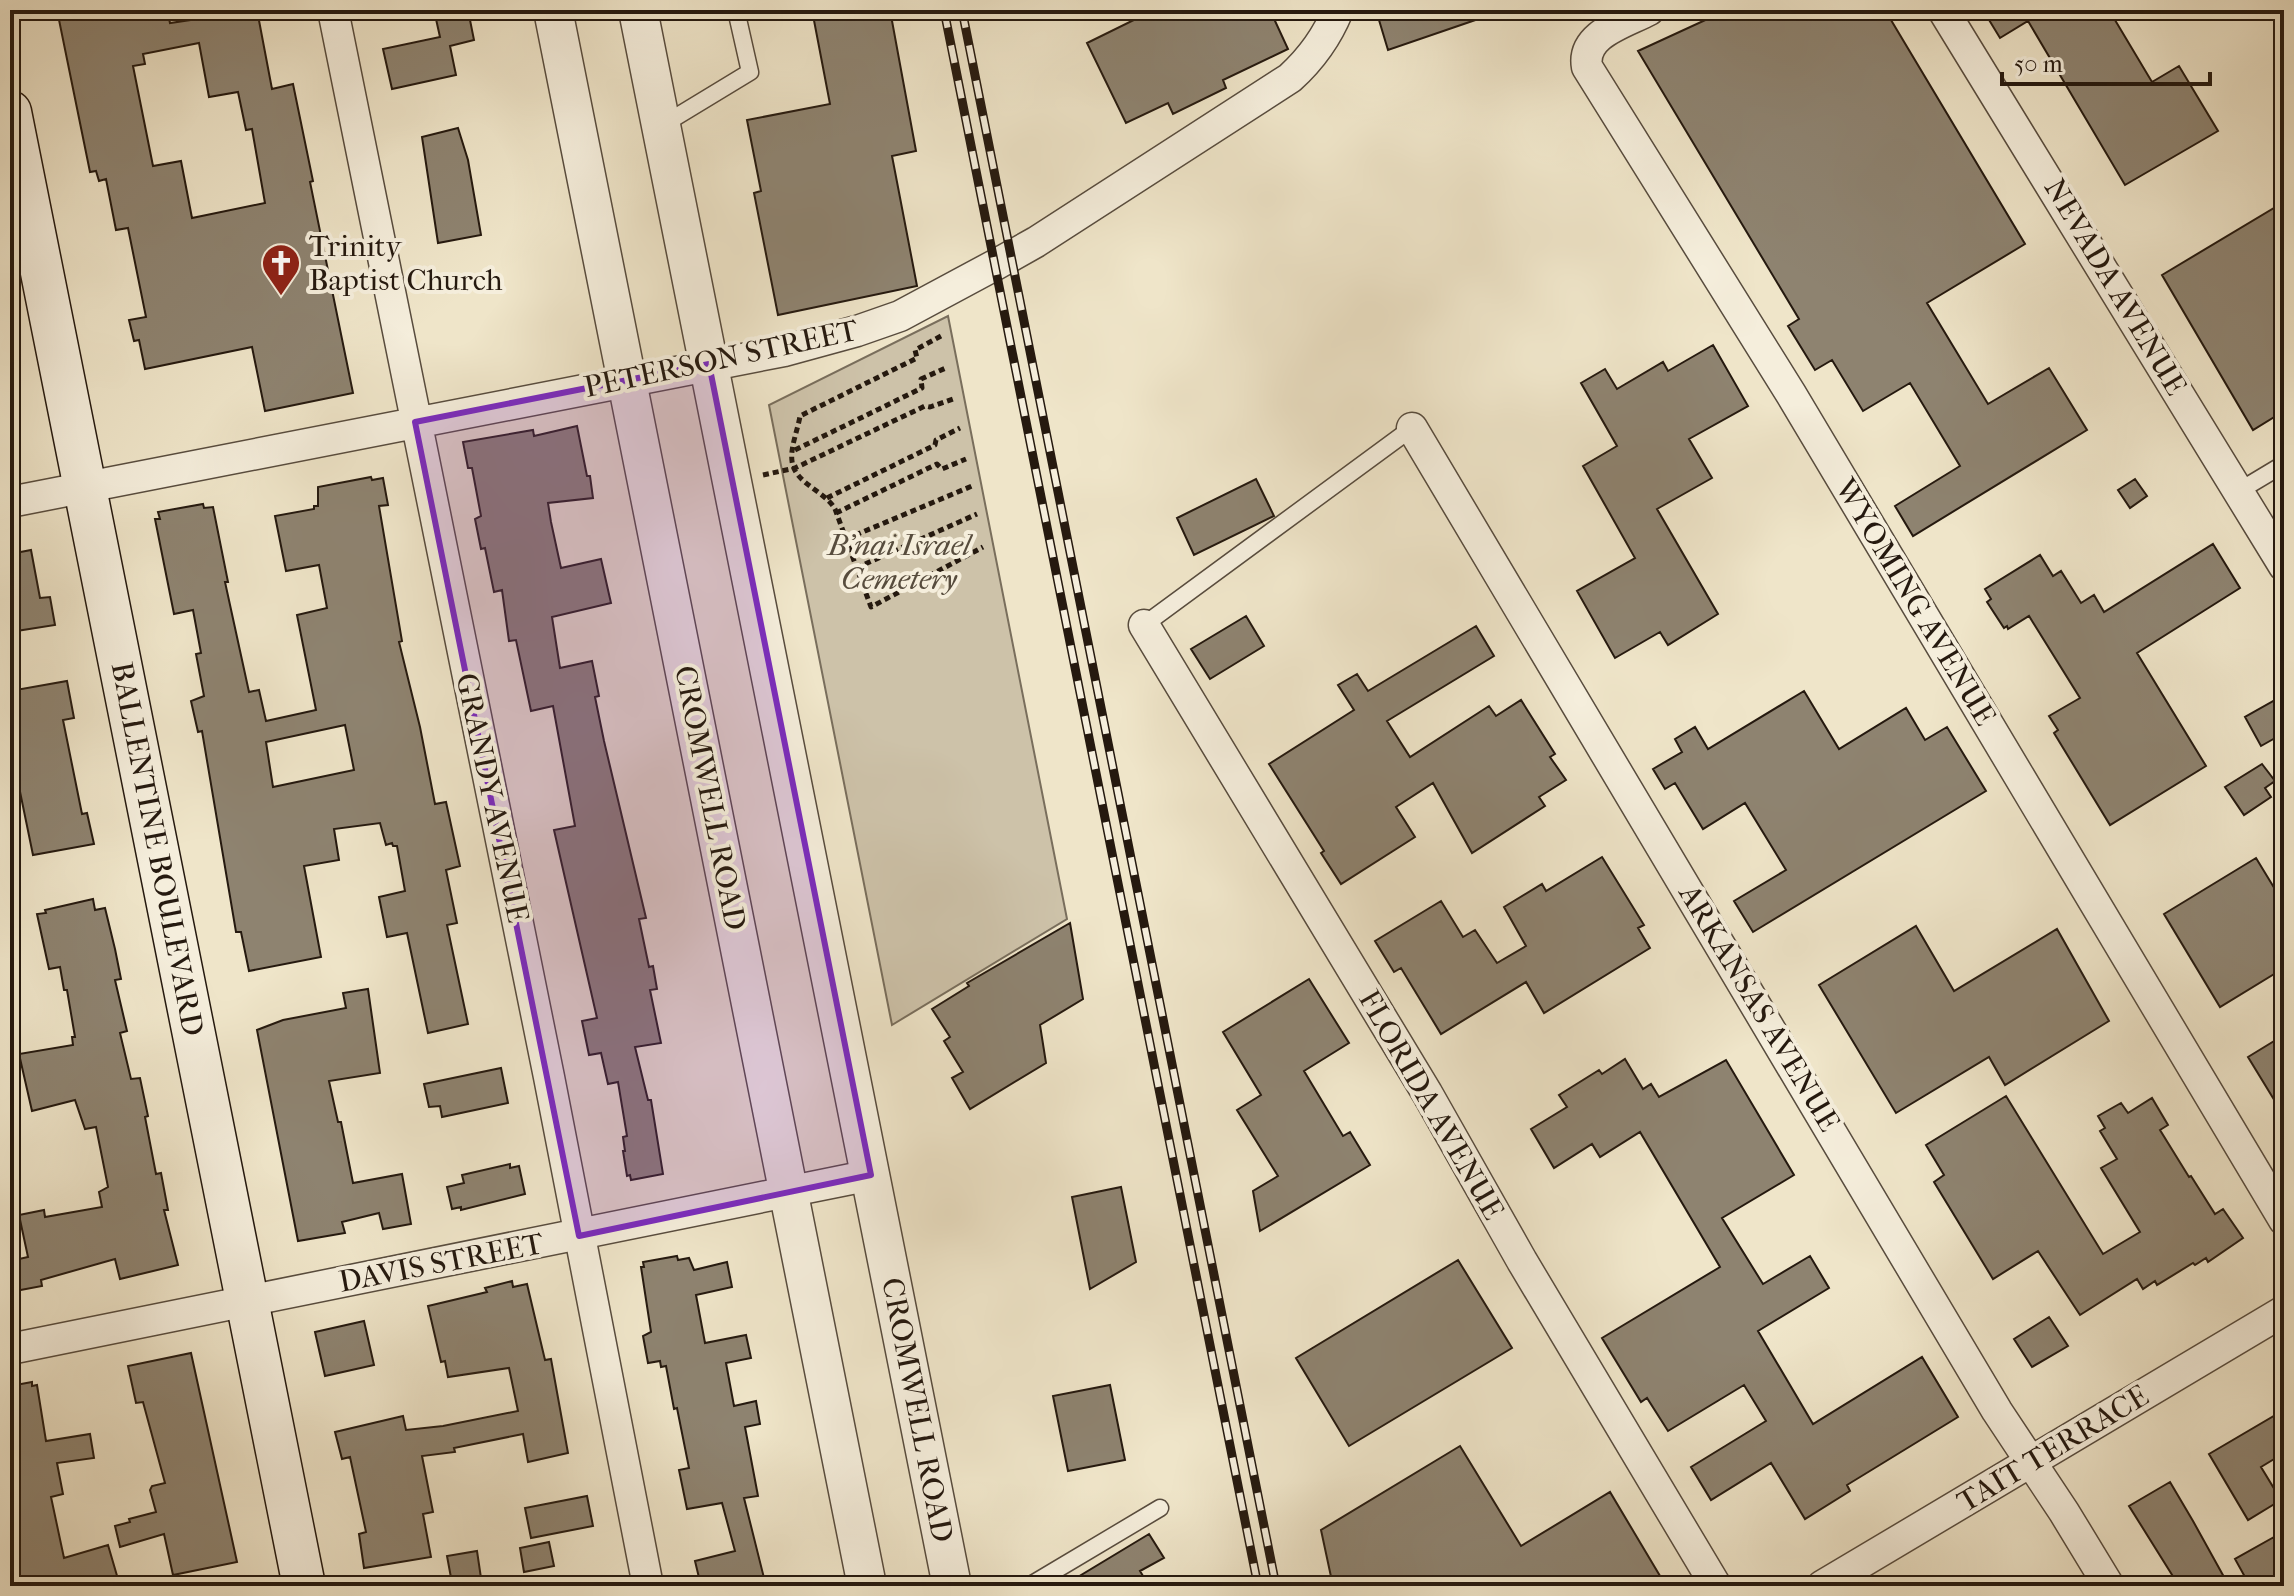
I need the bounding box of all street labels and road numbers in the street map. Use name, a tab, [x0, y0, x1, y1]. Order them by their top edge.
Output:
street label: NEVADA AVENUE	[2037, 172, 2193, 402]
street label: PETERSON STREET	[581, 313, 862, 405]
street label: WYOMING AVENUE	[1827, 471, 2003, 732]
street label: BALLENTINE BOULEVARD	[104, 659, 210, 1039]
street label: CROMWELL ROAD	[667, 663, 753, 933]
street label: GRANDY AVENUE	[448, 670, 536, 926]
street label: ARKANSAS AVENUE	[1671, 877, 1847, 1138]
street label: FLORIDA AVENUE	[1351, 984, 1511, 1226]
street label: DAVIS STREET	[336, 1226, 547, 1300]
street label: CROMWELL ROAD	[874, 1275, 960, 1545]
street label: TAIT TERRACE	[1951, 1378, 2155, 1520]

